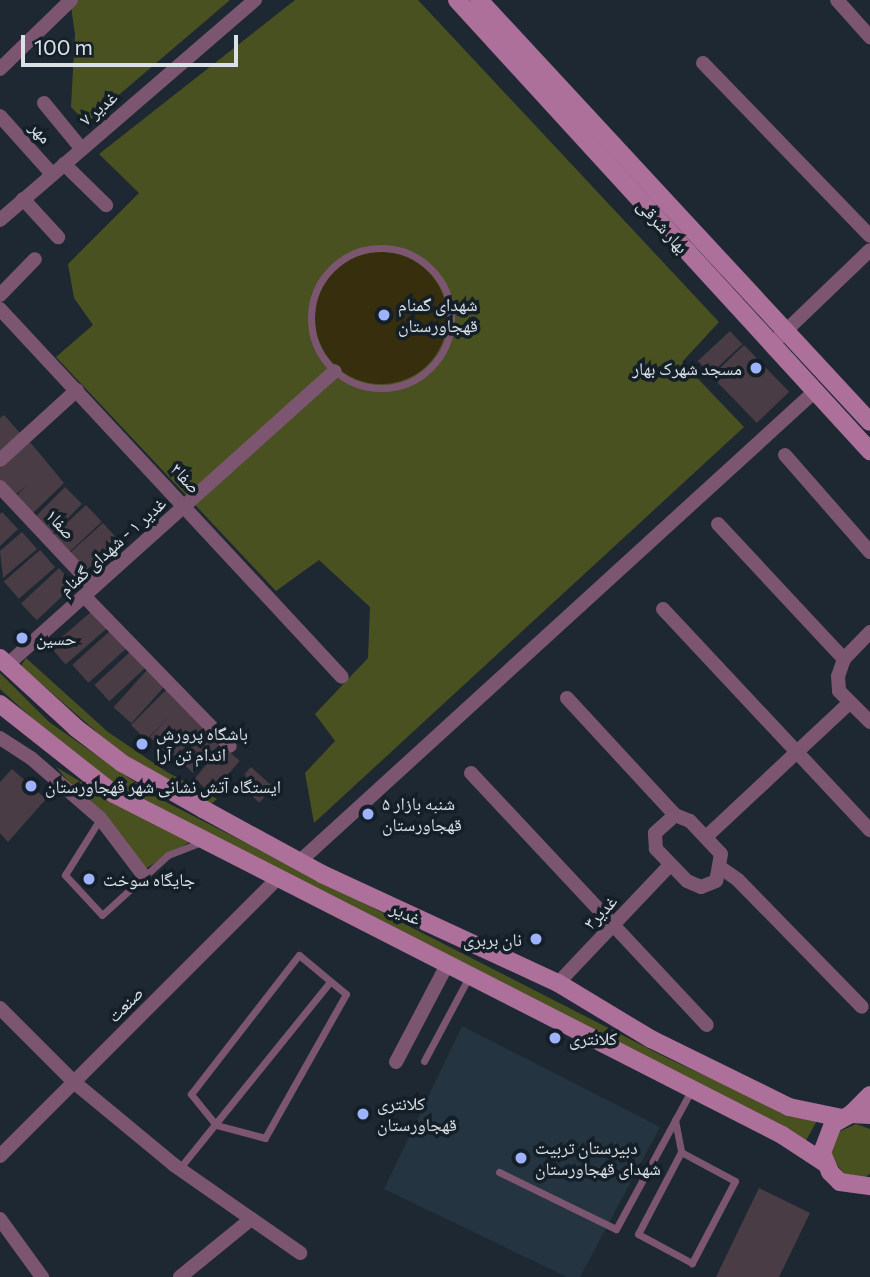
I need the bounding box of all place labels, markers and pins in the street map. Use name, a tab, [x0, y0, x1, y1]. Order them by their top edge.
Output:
place label: شهدای گمنام قهجاورستان	[398, 294, 478, 336]
marker: شهدای گمنام قهجاورستان	[376, 307, 392, 323]
place label: مسجد شهرک بهار	[632, 357, 742, 379]
marker: مسجد شهرک بهار	[748, 360, 764, 376]
place label: حسین	[36, 627, 76, 649]
marker: حسین	[14, 630, 30, 646]
place label: باشگاه پرورش اندام تن آرا	[156, 723, 248, 766]
marker: باشگاه پرورش اندام تن آرا	[134, 736, 150, 752]
place label: ایستگاه آتش نشانی شهر قهجاورستان	[45, 775, 281, 797]
marker: ایستگاه آتش نشانی شهر قهجاورستان	[23, 778, 39, 794]
place label: ۵ شنبه بازار قهجاورستان	[382, 793, 462, 836]
marker: ۵ شنبه بازار قهجاورستان	[360, 806, 376, 822]
place label: جایگاه سوخت	[103, 868, 195, 890]
marker: جایگاه سوخت	[81, 871, 97, 887]
place label: نان بربری	[463, 928, 522, 950]
marker: نان بربری	[528, 931, 544, 947]
place label: کلانتری	[569, 1027, 617, 1049]
marker: کلانتری	[547, 1030, 563, 1046]
place label: کلانتری قهجاورستان	[377, 1093, 457, 1136]
marker: کلانتری قهجاورستان	[355, 1106, 371, 1122]
place label: دبیرستان تربیت شهدای قهجاورستان	[535, 1137, 661, 1180]
marker: دبیرستان تربیت شهدای قهجاورستان	[513, 1150, 529, 1166]

